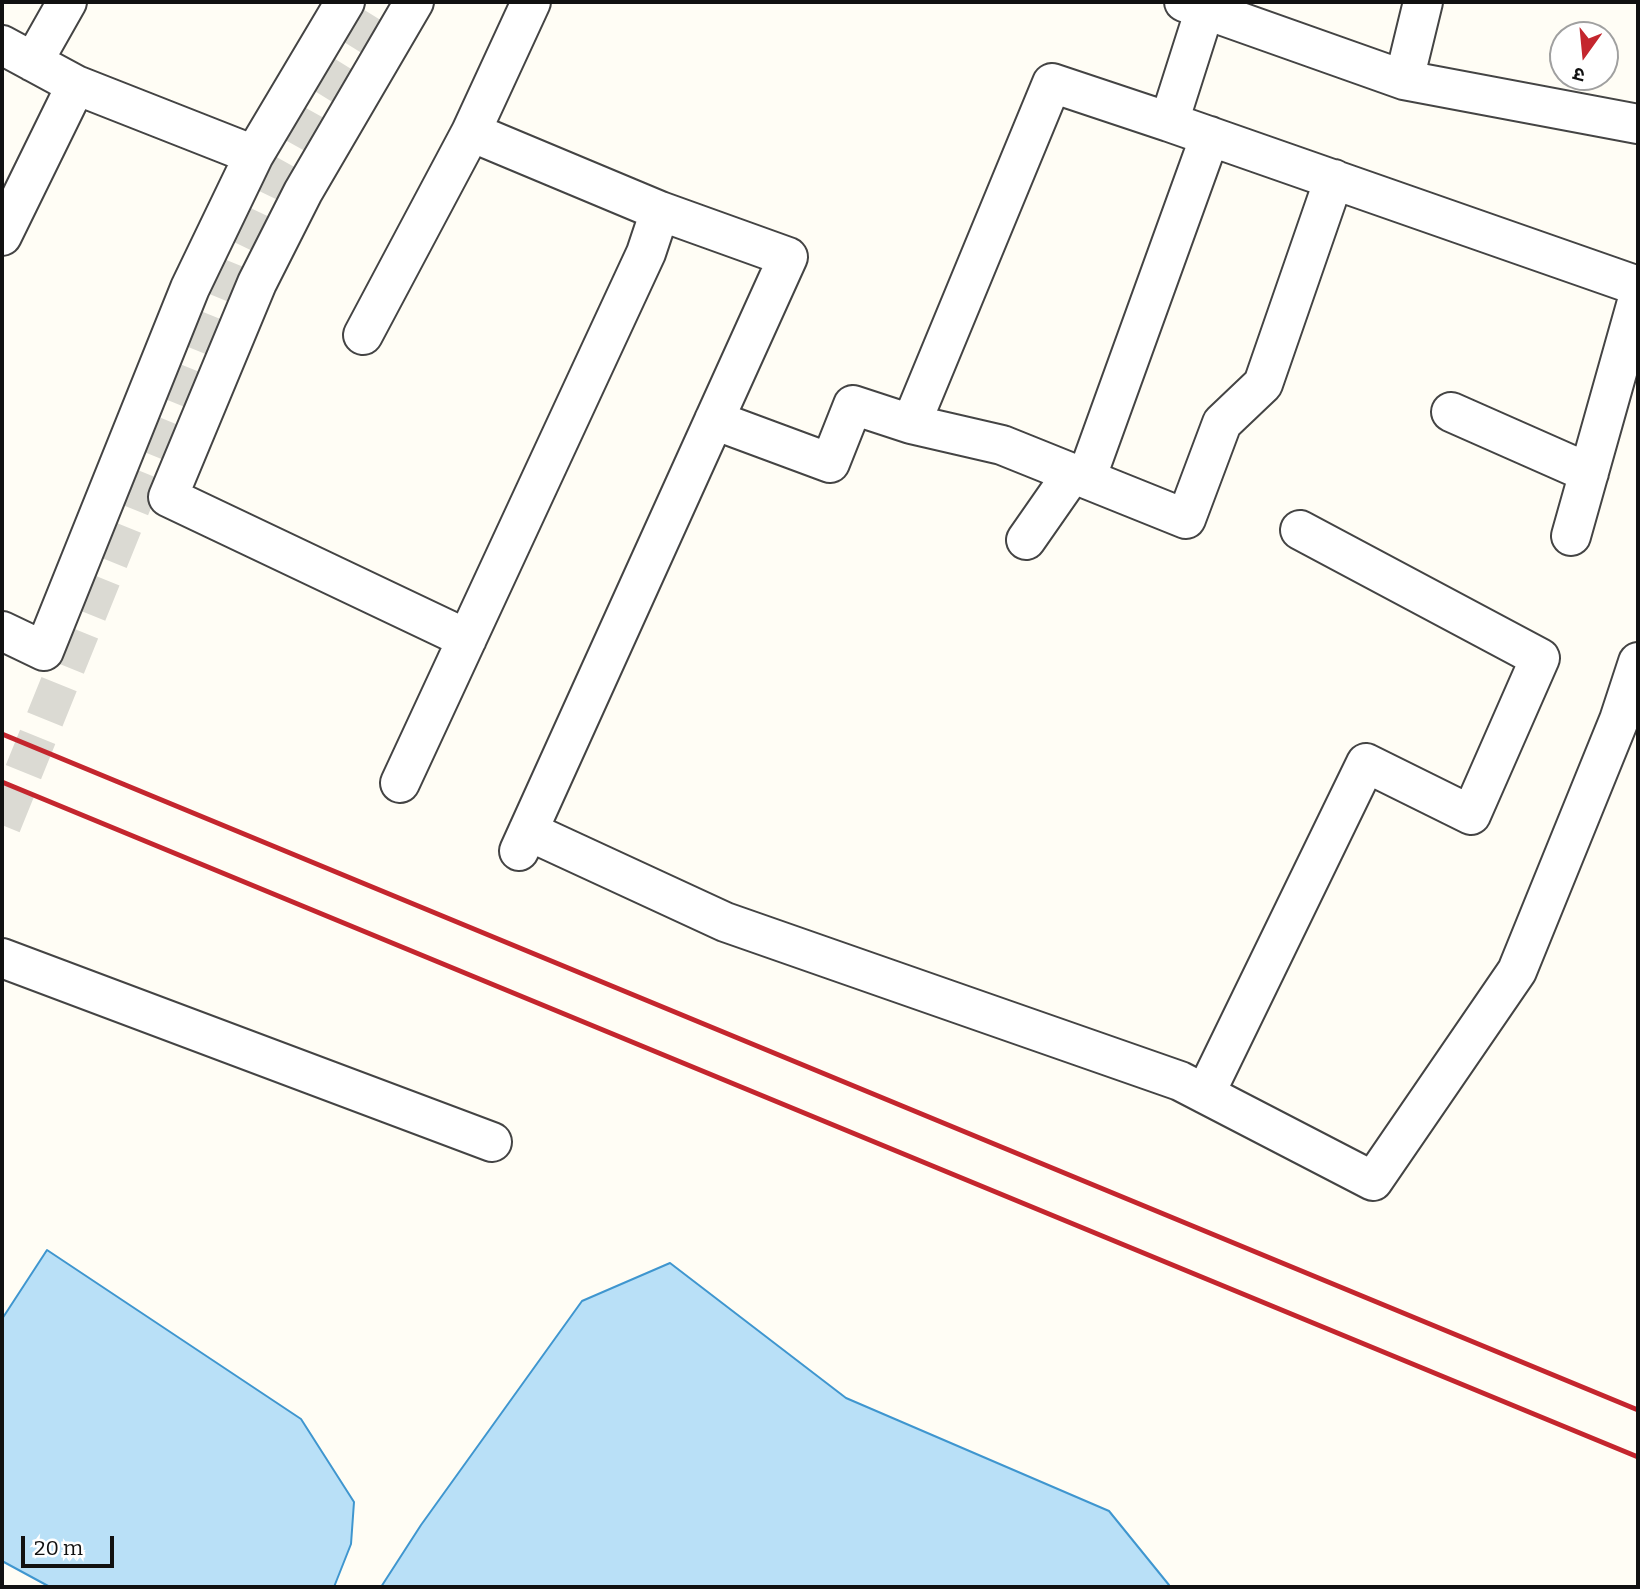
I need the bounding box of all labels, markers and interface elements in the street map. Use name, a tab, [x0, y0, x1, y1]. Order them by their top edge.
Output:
north arrow	[1549, 21, 1619, 91]
text: उ	[1571, 62, 1587, 87]
scale bar	[24, 1522, 117, 1566]
text: 20 m	[34, 1535, 83, 1561]

